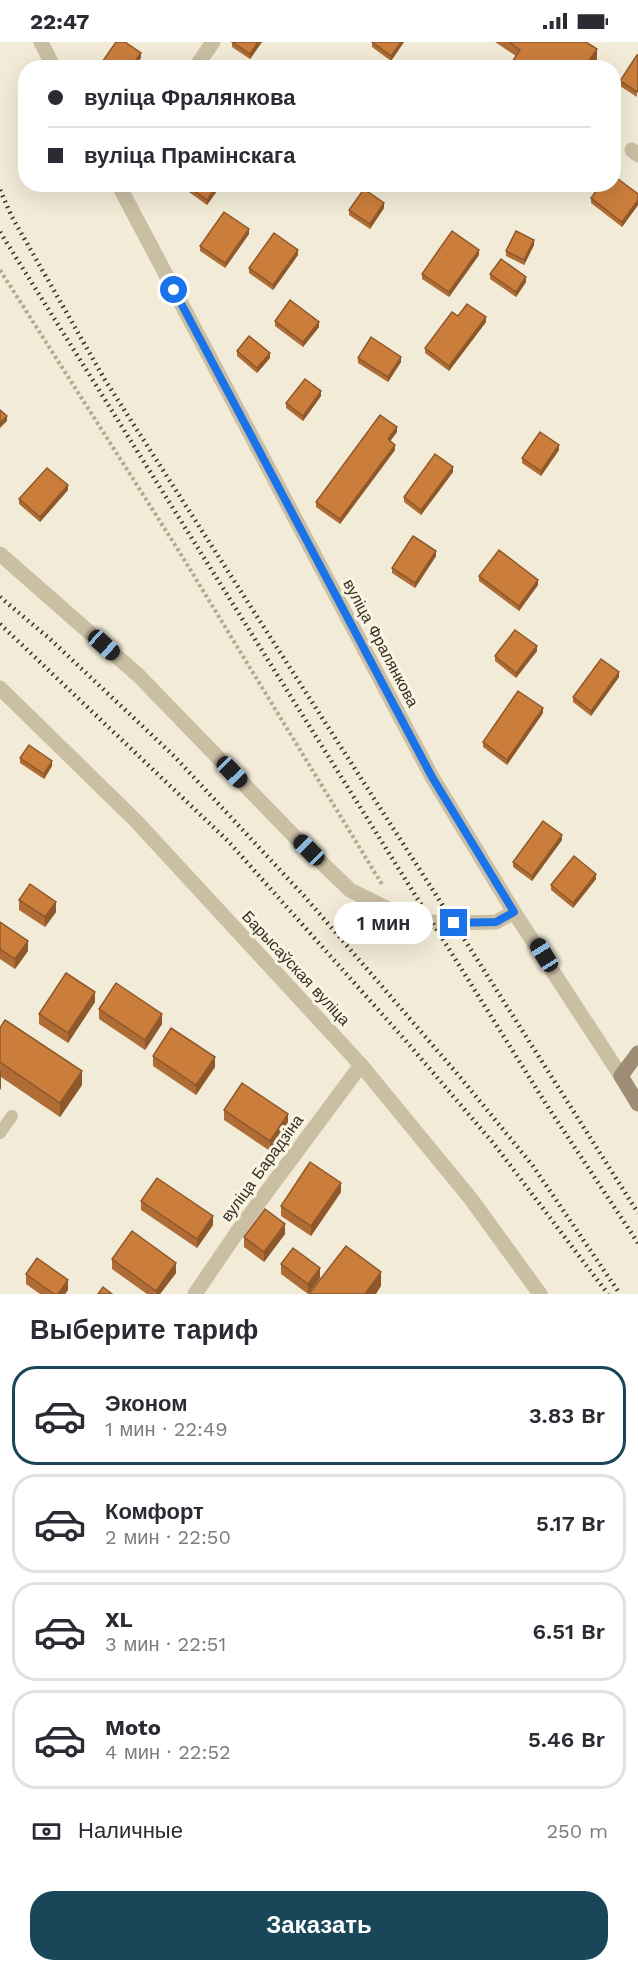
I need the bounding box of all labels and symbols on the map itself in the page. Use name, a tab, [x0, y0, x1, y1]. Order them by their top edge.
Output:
route start	[160, 276, 187, 303]
street label: вуліца Фралянкова	[339, 576, 423, 710]
car	[85, 626, 123, 664]
car	[213, 753, 251, 791]
car	[290, 831, 328, 869]
callout: 1 мин	[334, 902, 433, 944]
street label: Барысаўская вуліца	[238, 907, 354, 1029]
route end	[440, 909, 467, 936]
car	[527, 935, 561, 975]
street label: вуліца Барадзіна	[217, 1111, 307, 1225]

